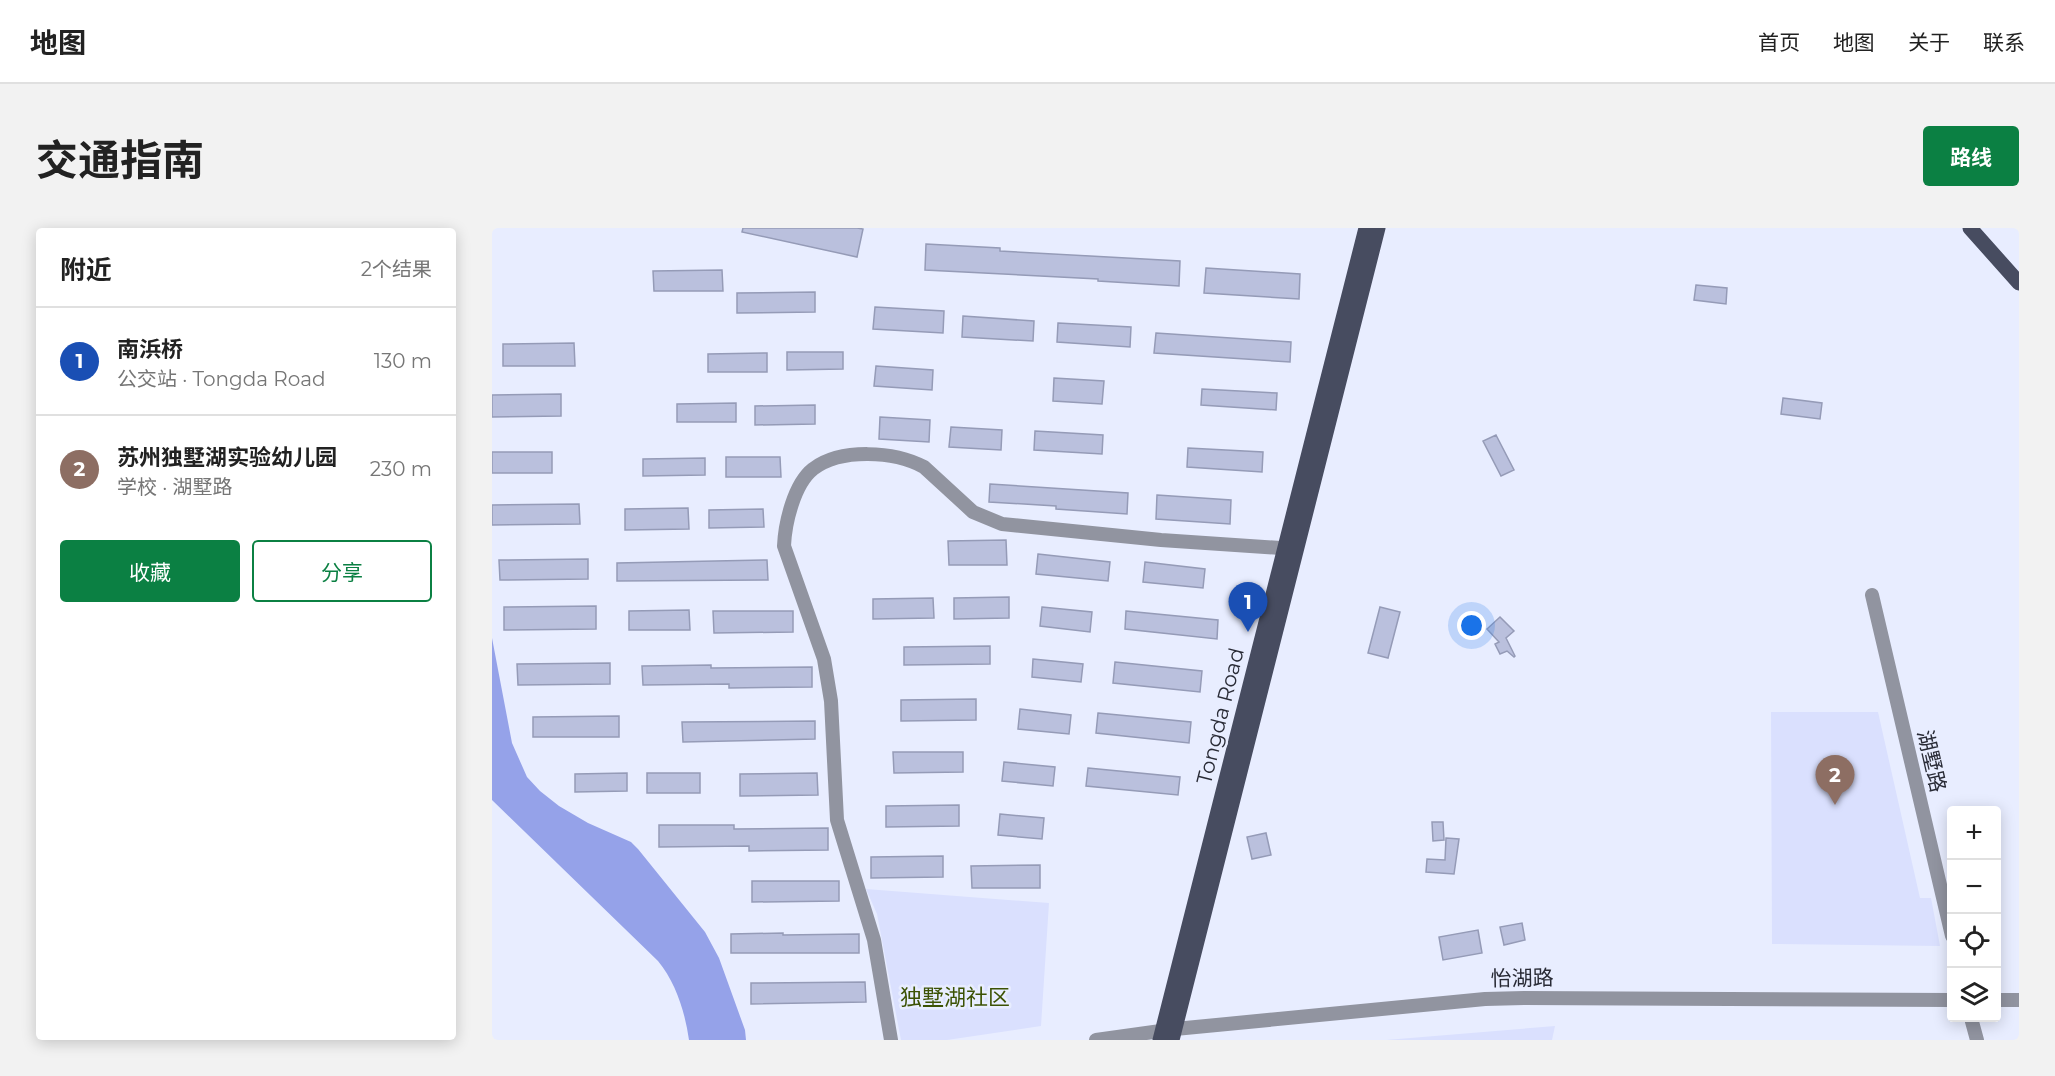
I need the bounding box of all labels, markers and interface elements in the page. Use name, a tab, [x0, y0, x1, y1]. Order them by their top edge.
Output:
text: 地图	[30, 26, 86, 60]
text: 首页	[1758, 30, 1800, 55]
text: 地图	[1833, 30, 1875, 55]
text: 关于	[1908, 30, 1950, 55]
text: 联系	[1983, 30, 2025, 55]
button: 路线	[1923, 126, 2019, 186]
text: 交通指南	[36, 134, 204, 186]
text: 附近	[60, 254, 112, 286]
text: 2个结果	[361, 257, 432, 281]
text: 南浜桥	[117, 336, 183, 363]
text: 1	[76, 349, 83, 373]
text: 130 m	[374, 349, 432, 373]
text: 公交站 · Tongda Road	[117, 367, 326, 391]
text: 苏州独墅湖实验幼儿园	[117, 444, 337, 471]
text: 2	[74, 457, 85, 481]
text: 230 m	[370, 457, 432, 481]
text: 学校 · 湖墅路	[117, 475, 233, 499]
button: 收藏	[60, 540, 240, 602]
button: 分享	[252, 540, 432, 602]
pin: 1	[1228, 582, 1268, 632]
your location	[1457, 611, 1486, 640]
street label: Tongda Road	[1191, 645, 1249, 787]
street label: 湖墅路	[1913, 727, 1951, 795]
pin: 2	[1816, 756, 1854, 805]
map controls	[1947, 806, 2001, 1022]
button: +	[1947, 806, 2001, 860]
button: −	[1947, 860, 2001, 914]
button: locate	[1947, 914, 2001, 968]
street label: 怡湖路	[1490, 965, 1554, 991]
button: layers	[1947, 968, 2001, 1022]
district label: 独墅湖社区	[900, 984, 1010, 1011]

